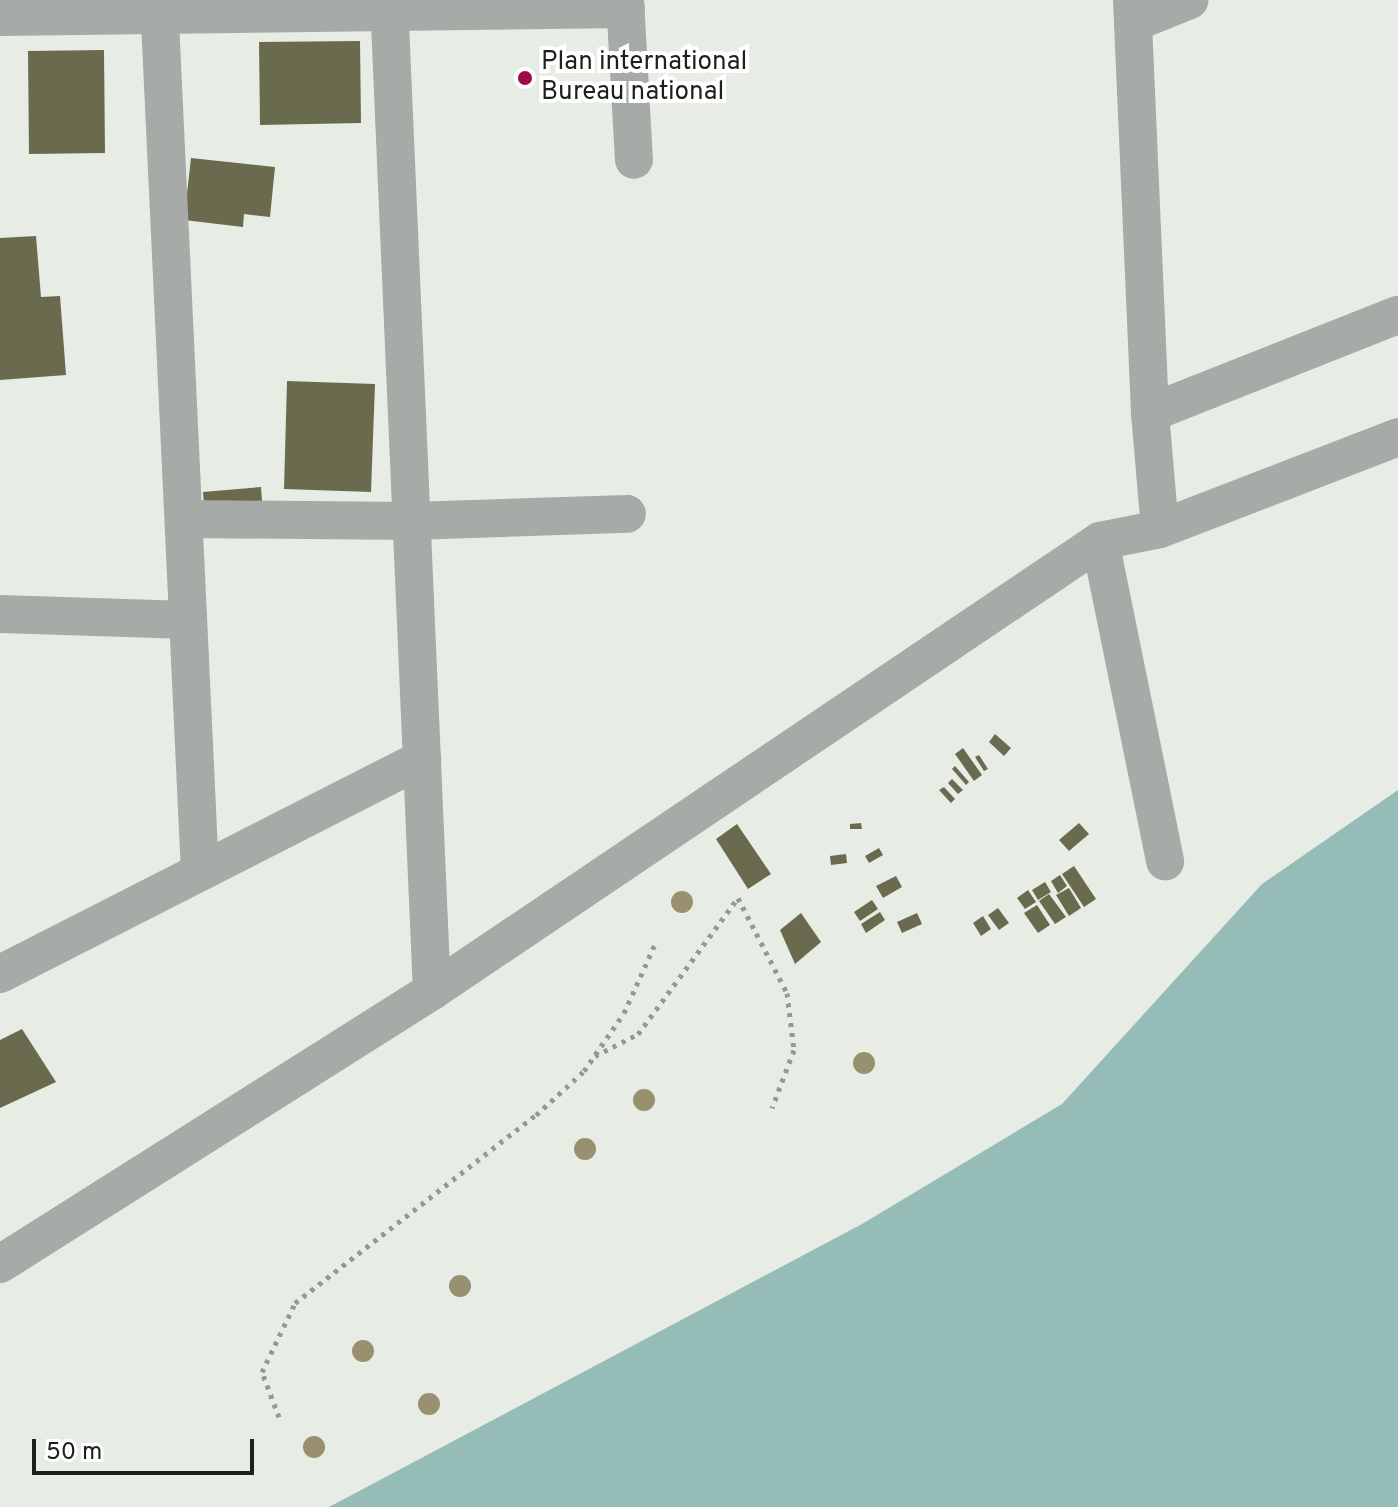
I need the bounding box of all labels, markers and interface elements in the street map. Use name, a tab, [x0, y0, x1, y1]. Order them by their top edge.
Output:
place label: Plan international Bureau national	[541, 47, 747, 108]
marker: Plan international Bureau national	[516, 69, 534, 87]
scale bar	[36, 1423, 258, 1473]
text: 50 m	[46, 1438, 102, 1468]

